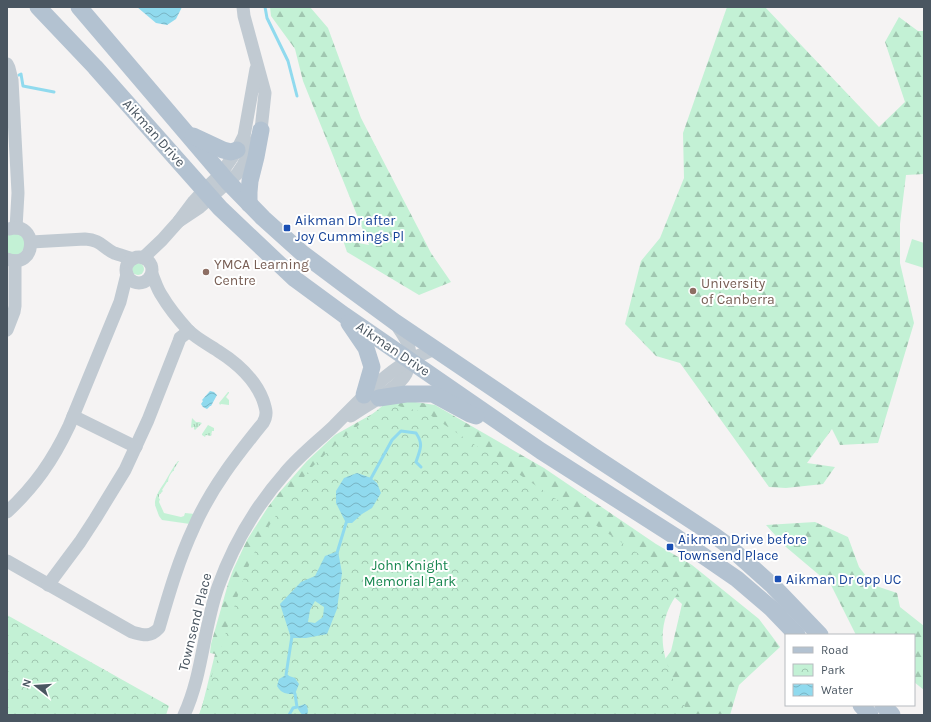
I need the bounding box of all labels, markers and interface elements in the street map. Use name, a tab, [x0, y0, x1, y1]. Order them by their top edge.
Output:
street label: Aikman Drive	[119, 96, 189, 170]
place label: Aikman Dr after Joy Cummings Pl	[295, 212, 404, 245]
marker: Aikman Dr after Joy Cummings Pl	[282, 223, 292, 233]
place label: YMCA Learning Centre	[214, 256, 309, 289]
marker: YMCA Learning Centre	[201, 267, 211, 277]
place label: University of Canberra	[701, 275, 775, 308]
marker: University of Canberra	[688, 286, 698, 296]
street label: Aikman Drive	[353, 318, 433, 380]
place label: Aikman Drive before Townsend Place	[678, 531, 807, 564]
marker: Aikman Drive before Townsend Place	[665, 542, 675, 552]
park label: John Knight Memorial Park	[364, 557, 456, 590]
street label: Townsend Place	[175, 571, 215, 673]
place label: Aikman Dr opp UC	[786, 571, 901, 588]
marker: Aikman Dr opp UC	[773, 574, 783, 584]
legend	[785, 634, 915, 706]
text: Road	[821, 643, 849, 657]
text: Park	[821, 663, 846, 677]
north arrow	[16, 666, 56, 706]
text: N	[20, 678, 34, 689]
text: Water	[821, 683, 854, 697]

